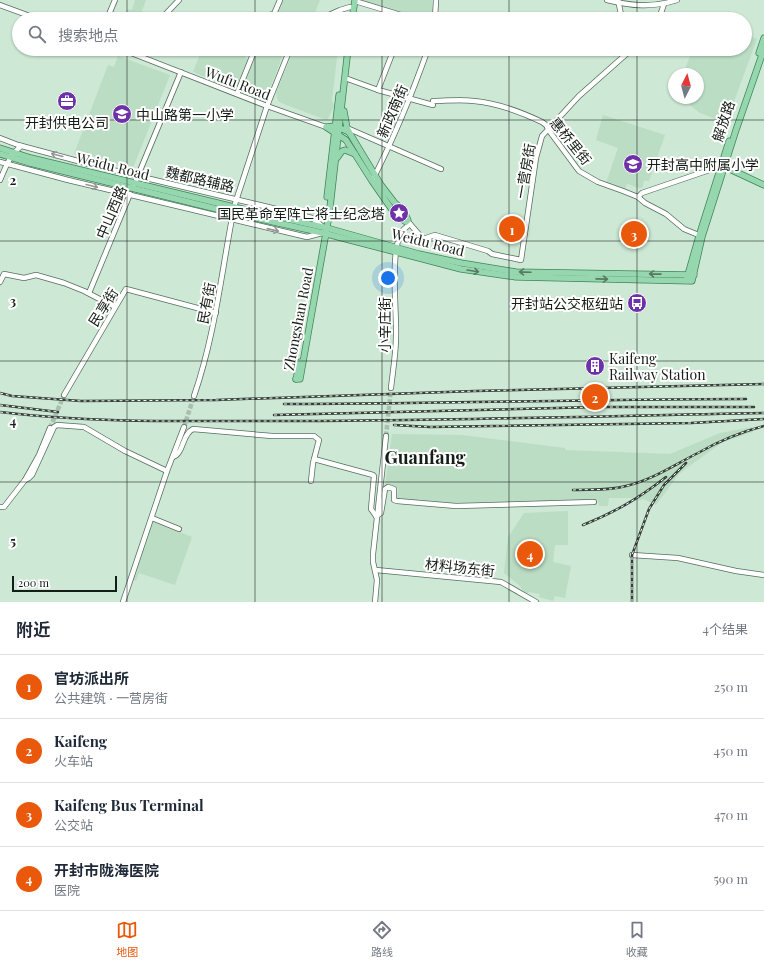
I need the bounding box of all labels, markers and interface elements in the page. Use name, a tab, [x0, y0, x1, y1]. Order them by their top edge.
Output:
search box	[12, 12, 752, 56]
icon: search	[26, 23, 48, 45]
text: 搜索地点	[58, 25, 118, 45]
street label: Wufu Road	[202, 62, 273, 104]
north arrow	[668, 68, 704, 104]
street label: 新政南街	[372, 82, 412, 140]
office icon: 开封供电公司	[56, 90, 78, 112]
street label: 解放路	[707, 98, 739, 144]
school or university icon: 中山路第一小学	[111, 103, 133, 125]
place label: 中山路第一小学	[136, 105, 234, 124]
place label: 开封供电公司	[25, 113, 109, 132]
street label: 惠桥里街	[546, 113, 596, 169]
street label: 一营房街	[511, 142, 539, 200]
street label: Weidu Road	[74, 148, 151, 184]
one-way arrow	[51, 151, 64, 159]
school or university icon: 开封高中附属小学	[622, 153, 644, 175]
place label: 开封高中附属小学	[647, 155, 759, 174]
street label: 魏都路辅路	[164, 162, 236, 196]
text: 2	[10, 171, 17, 188]
one-way arrow	[85, 183, 98, 190]
street label: 中山西路	[91, 183, 131, 241]
place icon: 国民革命军阵亡将士纪念塔	[388, 202, 410, 224]
place label: 国民革命军阵亡将士纪念塔	[217, 204, 385, 223]
pin: 1	[499, 214, 525, 244]
pin: 3	[621, 219, 647, 249]
street label: Weidu Road	[389, 224, 466, 260]
one-way arrow	[266, 226, 279, 234]
street label: Zhongshan Road	[279, 266, 317, 372]
one-way arrow	[466, 267, 479, 275]
your location	[378, 268, 398, 288]
one-way arrow	[519, 268, 532, 276]
one-way arrow	[649, 270, 662, 278]
one-way arrow	[595, 276, 608, 283]
street label: 民有街	[193, 281, 219, 325]
street label: 民享街	[84, 284, 122, 330]
text: 3	[10, 292, 16, 309]
bus stop icon: 开封站公交枢纽站	[626, 292, 648, 314]
place label: 开封站公交枢纽站	[511, 294, 623, 313]
street label: 小辛庄街	[375, 297, 394, 353]
place label: Kaifeng Railway Station	[609, 349, 706, 384]
building icon: Kaifeng Railway Station	[584, 355, 606, 377]
pin: 2	[582, 382, 608, 412]
text: 4	[10, 412, 17, 429]
district label: Guanfang	[384, 445, 466, 469]
text: 5	[10, 532, 16, 549]
pin: 4	[517, 539, 543, 569]
street label: 材料场东街	[424, 554, 496, 580]
scale bar	[12, 574, 117, 593]
text: 200 m	[18, 575, 49, 590]
text: 附近	[16, 618, 50, 640]
text: 4个结果	[703, 620, 748, 637]
text: 官坊派出所	[54, 668, 129, 688]
text: 1	[27, 678, 31, 695]
text: 250 m	[714, 678, 748, 695]
text: 公共建筑 · 一营房街	[54, 689, 168, 706]
text: Kaifeng	[54, 731, 107, 751]
text: 2	[26, 742, 32, 759]
text: 450 m	[714, 742, 748, 759]
text: 火车站	[54, 752, 93, 769]
text: Kaifeng Bus Terminal	[54, 795, 204, 815]
text: 3	[26, 806, 32, 823]
text: 470 m	[714, 806, 748, 823]
text: 公交站	[54, 816, 93, 833]
text: 开封市陇海医院	[54, 860, 159, 880]
text: 4	[26, 870, 32, 887]
text: 590 m	[713, 870, 748, 887]
text: 医院	[54, 881, 80, 898]
tab: 地图	[116, 919, 138, 959]
tab: 路线	[371, 919, 393, 959]
tab: 收藏	[626, 919, 648, 959]

